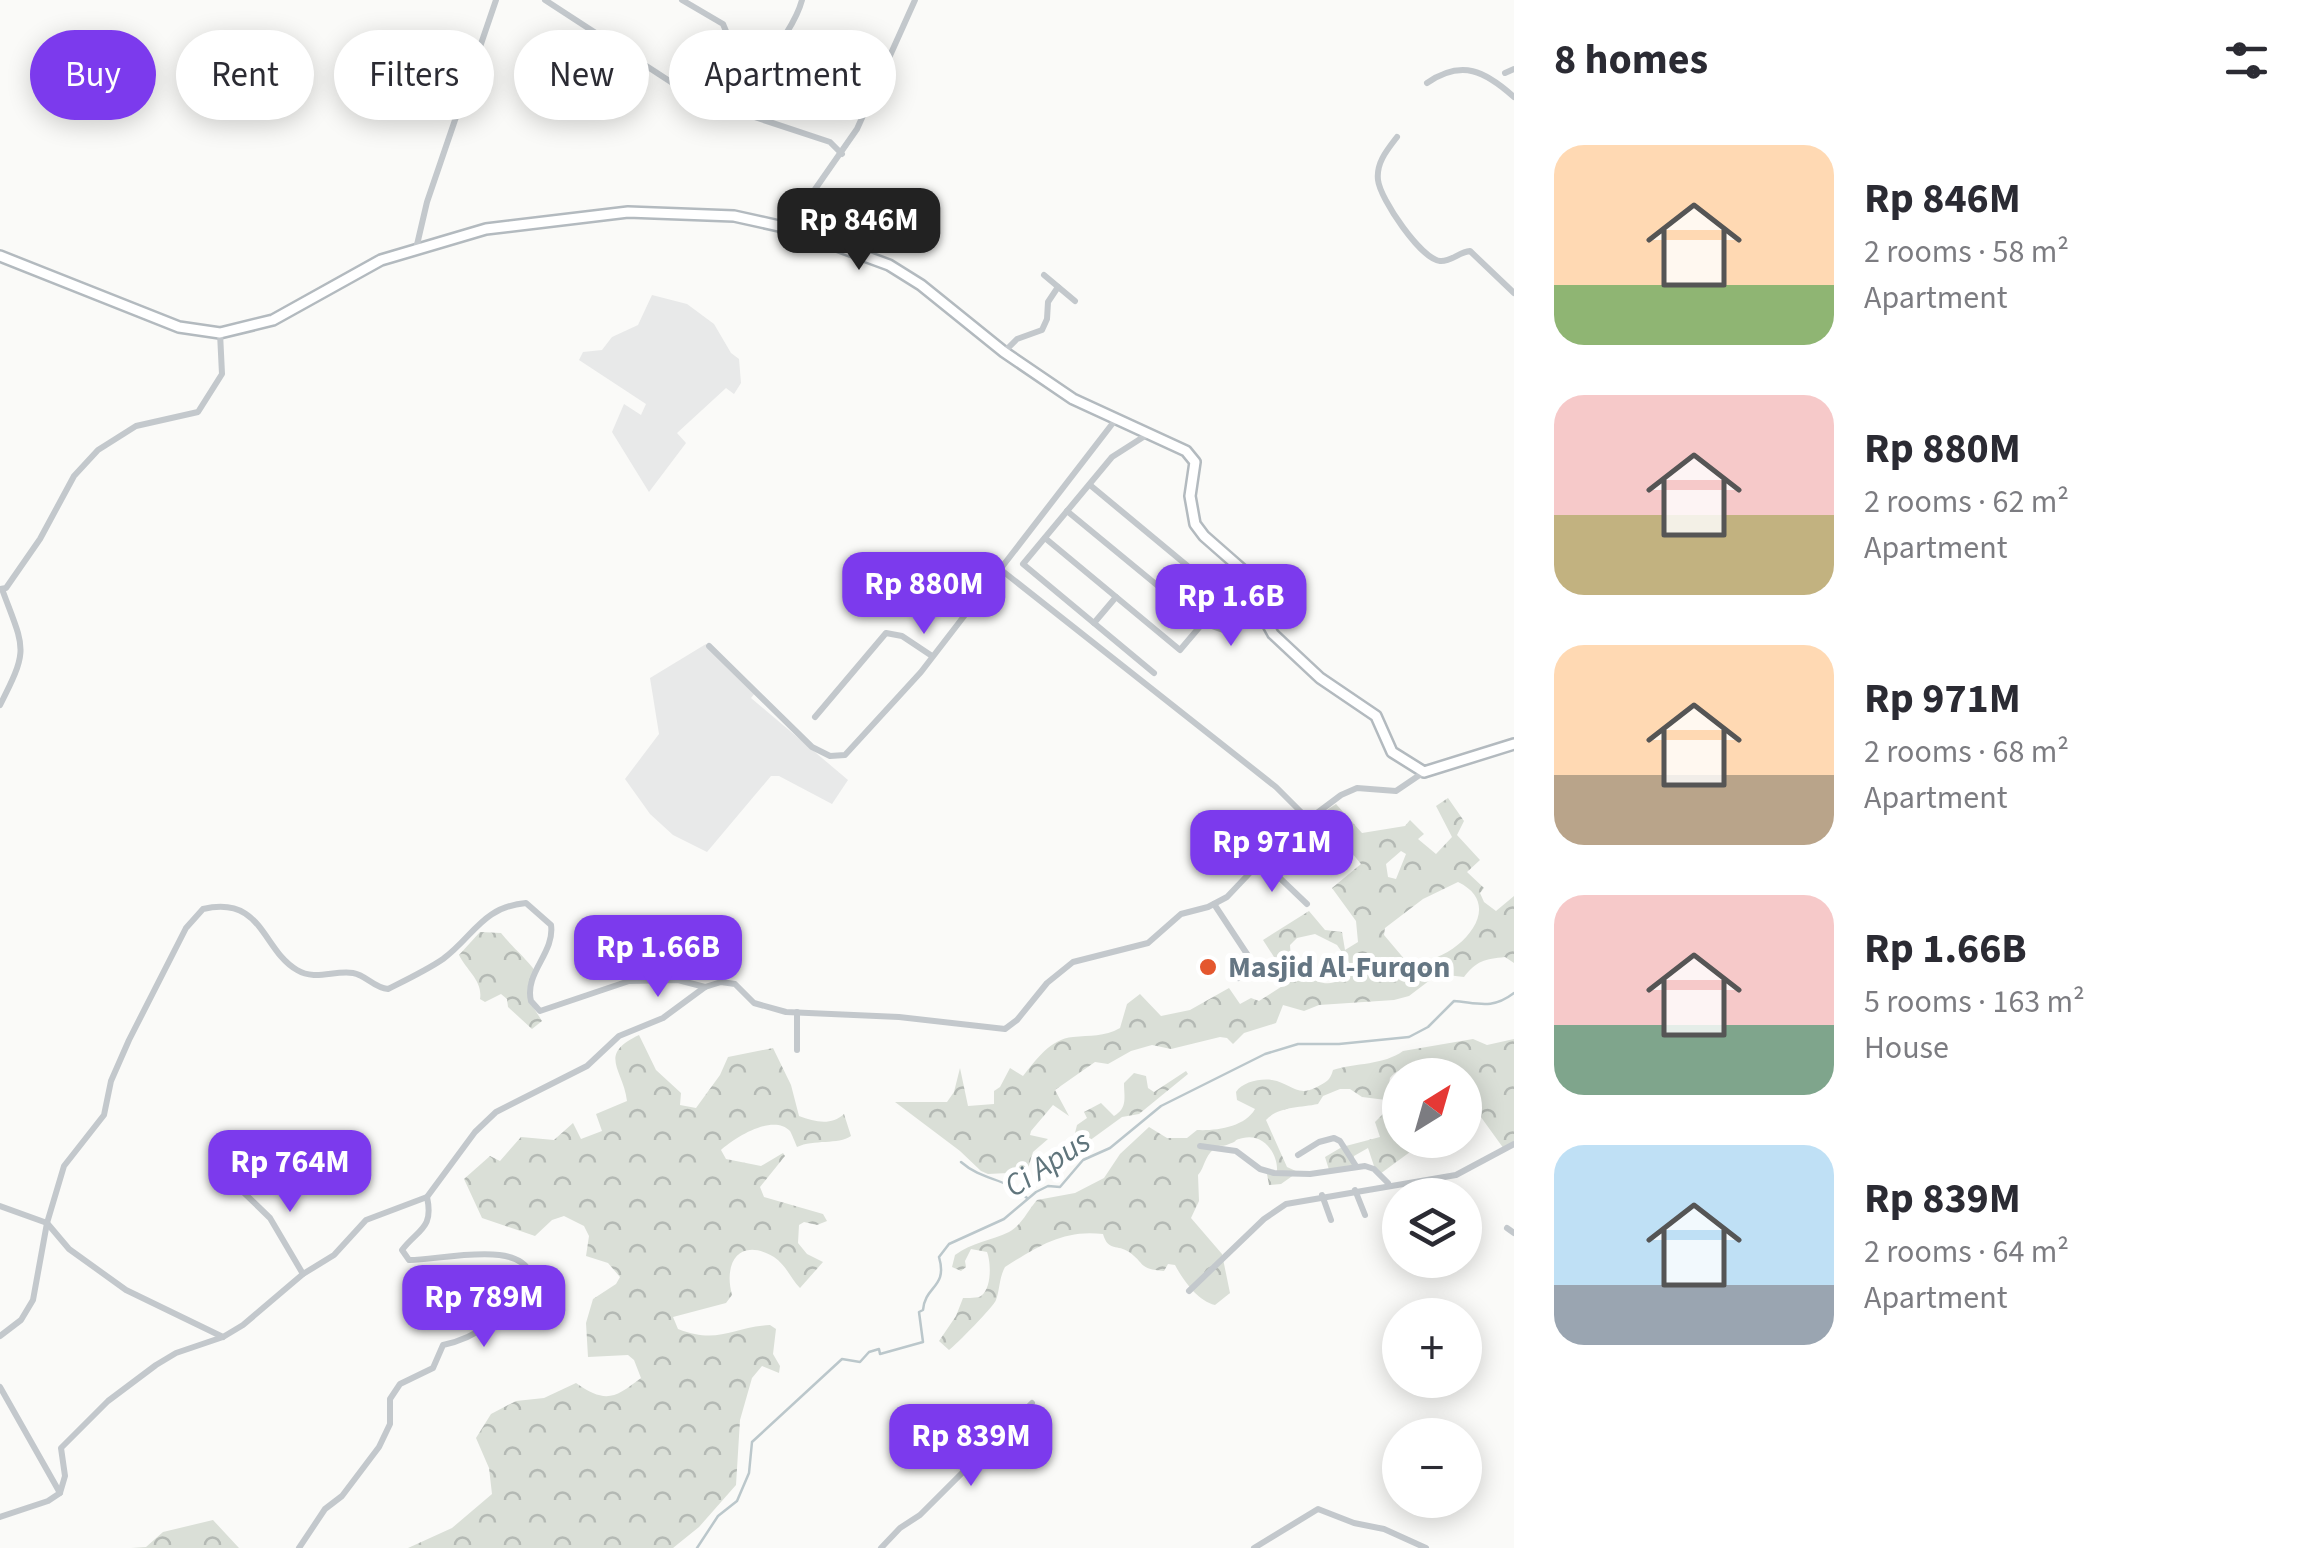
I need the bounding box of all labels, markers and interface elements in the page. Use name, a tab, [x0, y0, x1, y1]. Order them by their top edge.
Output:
chip: Buy	[30, 30, 156, 120]
chip: Rent	[176, 30, 314, 120]
chip: Filters	[334, 30, 494, 120]
chip: New	[514, 30, 649, 120]
chip: Apartment	[669, 30, 896, 120]
text: 8 homes	[1554, 30, 1708, 90]
icon: filters	[2219, 33, 2274, 88]
text: Rp 846M	[1864, 169, 2021, 229]
icon: home	[1634, 185, 1754, 305]
pin: Rp 846M	[767, 188, 951, 273]
text: Rp 846M	[799, 197, 919, 243]
text: 2 rooms · 58 m²	[1864, 229, 2069, 275]
text: Apartment	[1864, 275, 2007, 321]
text: Rp 880M	[1864, 419, 2021, 479]
icon: home	[1634, 435, 1754, 555]
text: 2 rooms · 62 m²	[1864, 479, 2069, 525]
text: Apartment	[1864, 525, 2007, 571]
pin: Rp 880M	[832, 552, 1016, 637]
text: Rp 880M	[864, 561, 984, 607]
pin: Rp 1.6B	[1139, 564, 1323, 649]
text: Rp 1.6B	[1177, 573, 1285, 619]
text: Rp 971M	[1864, 669, 2021, 729]
icon: home	[1634, 685, 1754, 805]
text: 2 rooms · 68 m²	[1864, 729, 2069, 775]
text: Apartment	[1864, 775, 2007, 821]
pin: Rp 971M	[1180, 810, 1364, 895]
text: Rp 971M	[1212, 819, 1332, 865]
pin: Rp 1.66B	[555, 915, 761, 1000]
text: Rp 1.66B	[1864, 919, 2027, 979]
text: Rp 1.66B	[596, 924, 720, 970]
icon: home	[1634, 935, 1754, 1055]
place label: Masjid Al-Furqon	[1228, 946, 1450, 989]
marker: Masjid Al-Furqon	[1197, 956, 1219, 978]
text: 5 rooms · 163 m²	[1864, 979, 2085, 1025]
text: House	[1864, 1025, 1949, 1071]
north arrow	[1382, 1058, 1482, 1158]
map controls	[1382, 1058, 1482, 1518]
water label: Ci Apus	[995, 1119, 1100, 1209]
pin: Rp 764M	[198, 1130, 382, 1215]
text: Rp 764M	[230, 1139, 350, 1185]
text: Rp 839M	[1864, 1169, 2021, 1229]
button: layers	[1382, 1178, 1482, 1278]
icon: home	[1634, 1185, 1754, 1305]
text: 2 rooms · 64 m²	[1864, 1229, 2069, 1275]
pin: Rp 789M	[392, 1265, 576, 1350]
text: Rp 789M	[424, 1274, 544, 1320]
text: Apartment	[1864, 1275, 2007, 1321]
button: +	[1382, 1298, 1482, 1398]
pin: Rp 839M	[879, 1404, 1063, 1489]
text: Rp 839M	[911, 1413, 1031, 1459]
button: −	[1382, 1418, 1482, 1518]

